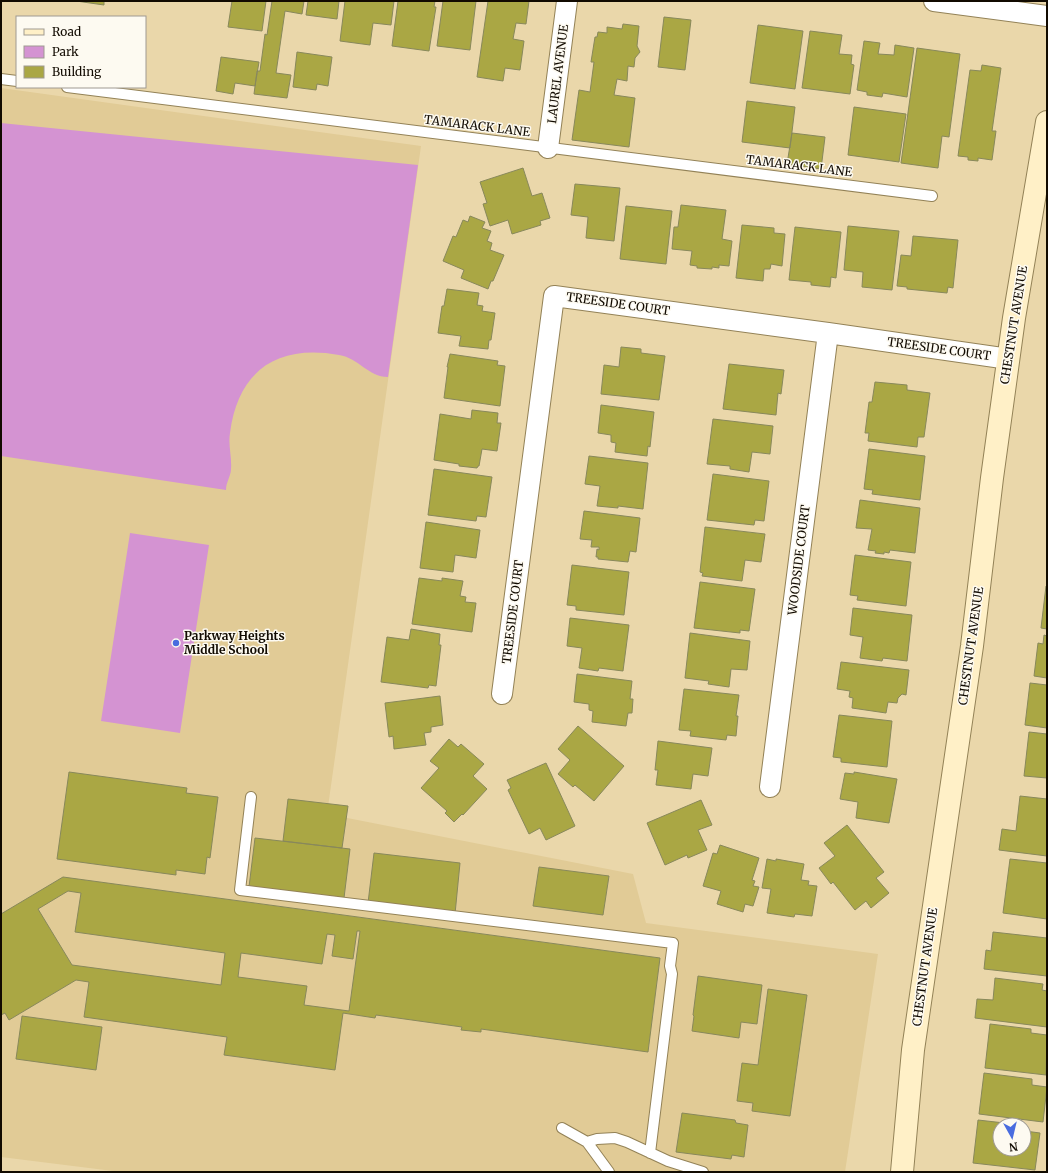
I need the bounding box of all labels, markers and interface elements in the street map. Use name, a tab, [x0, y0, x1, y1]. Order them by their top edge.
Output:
legend	[16, 16, 146, 88]
street label: LAUREL AVENUE	[544, 23, 571, 124]
text: Road	[52, 24, 81, 39]
text: Park	[52, 44, 79, 59]
text: Building	[52, 64, 102, 79]
street label: TAMARACK LANE	[423, 112, 531, 139]
street label: TAMARACK LANE	[745, 152, 853, 179]
street label: CHESTNUT AVENUE	[997, 264, 1030, 385]
street label: TREESIDE COURT	[565, 289, 671, 318]
street label: TREESIDE COURT	[886, 334, 992, 363]
street label: WOODSIDE COURT	[784, 503, 813, 617]
street label: TREESIDE COURT	[499, 559, 526, 665]
street label: CHESTNUT AVENUE	[955, 585, 986, 706]
place label: Parkway Heights Middle School	[184, 628, 285, 657]
marker: Parkway Heights Middle School	[171, 638, 181, 648]
street label: CHESTNUT AVENUE	[909, 906, 940, 1027]
north arrow	[992, 1117, 1032, 1157]
text: N	[1008, 1139, 1019, 1154]

